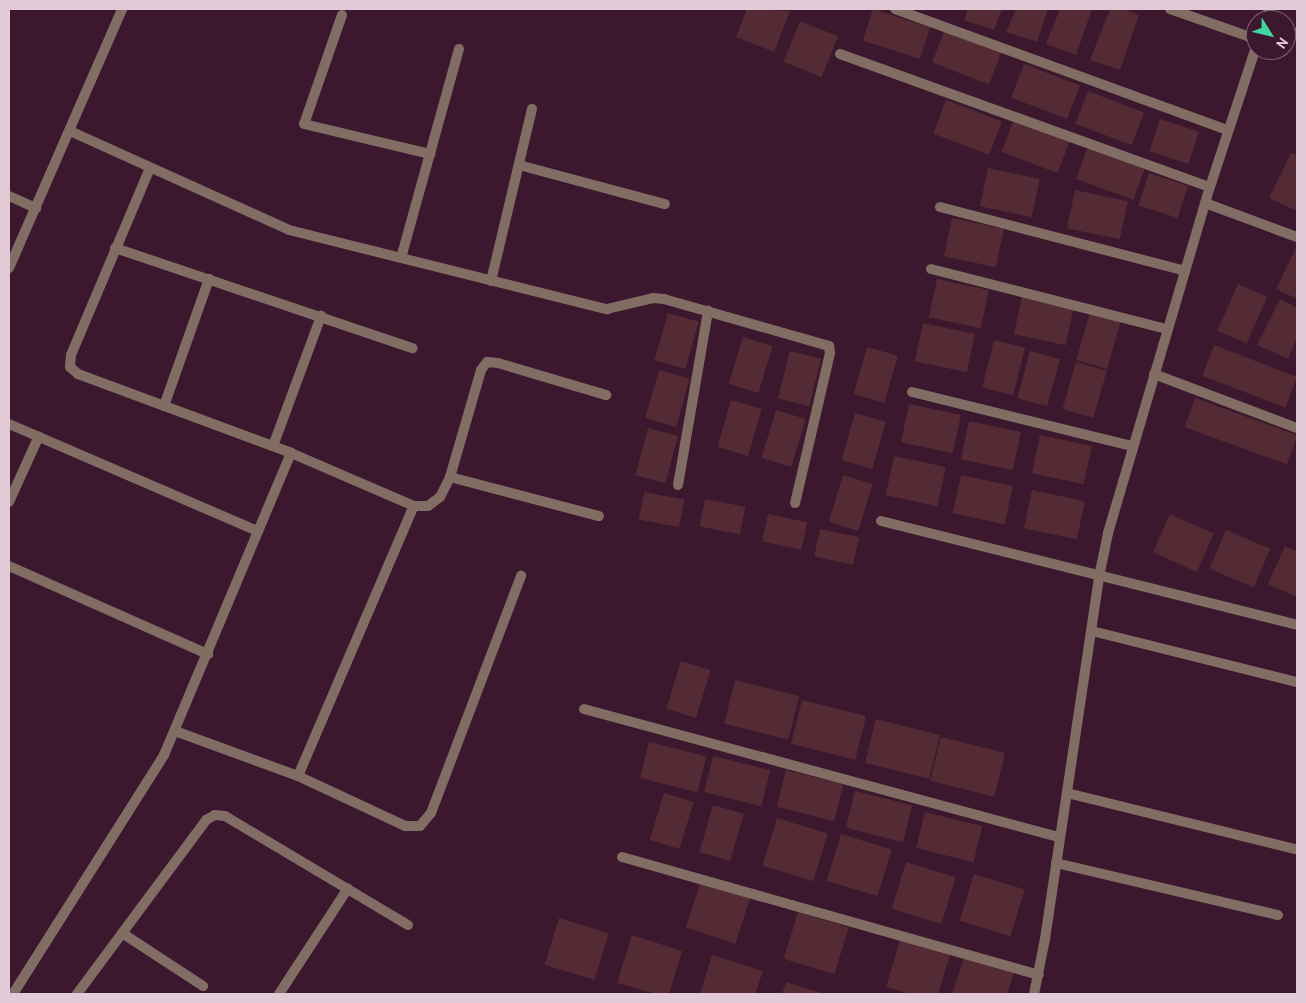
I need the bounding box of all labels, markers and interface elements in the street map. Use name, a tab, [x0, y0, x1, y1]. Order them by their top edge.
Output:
north arrow	[1246, 10, 1296, 60]
text: N	[1272, 34, 1292, 52]

